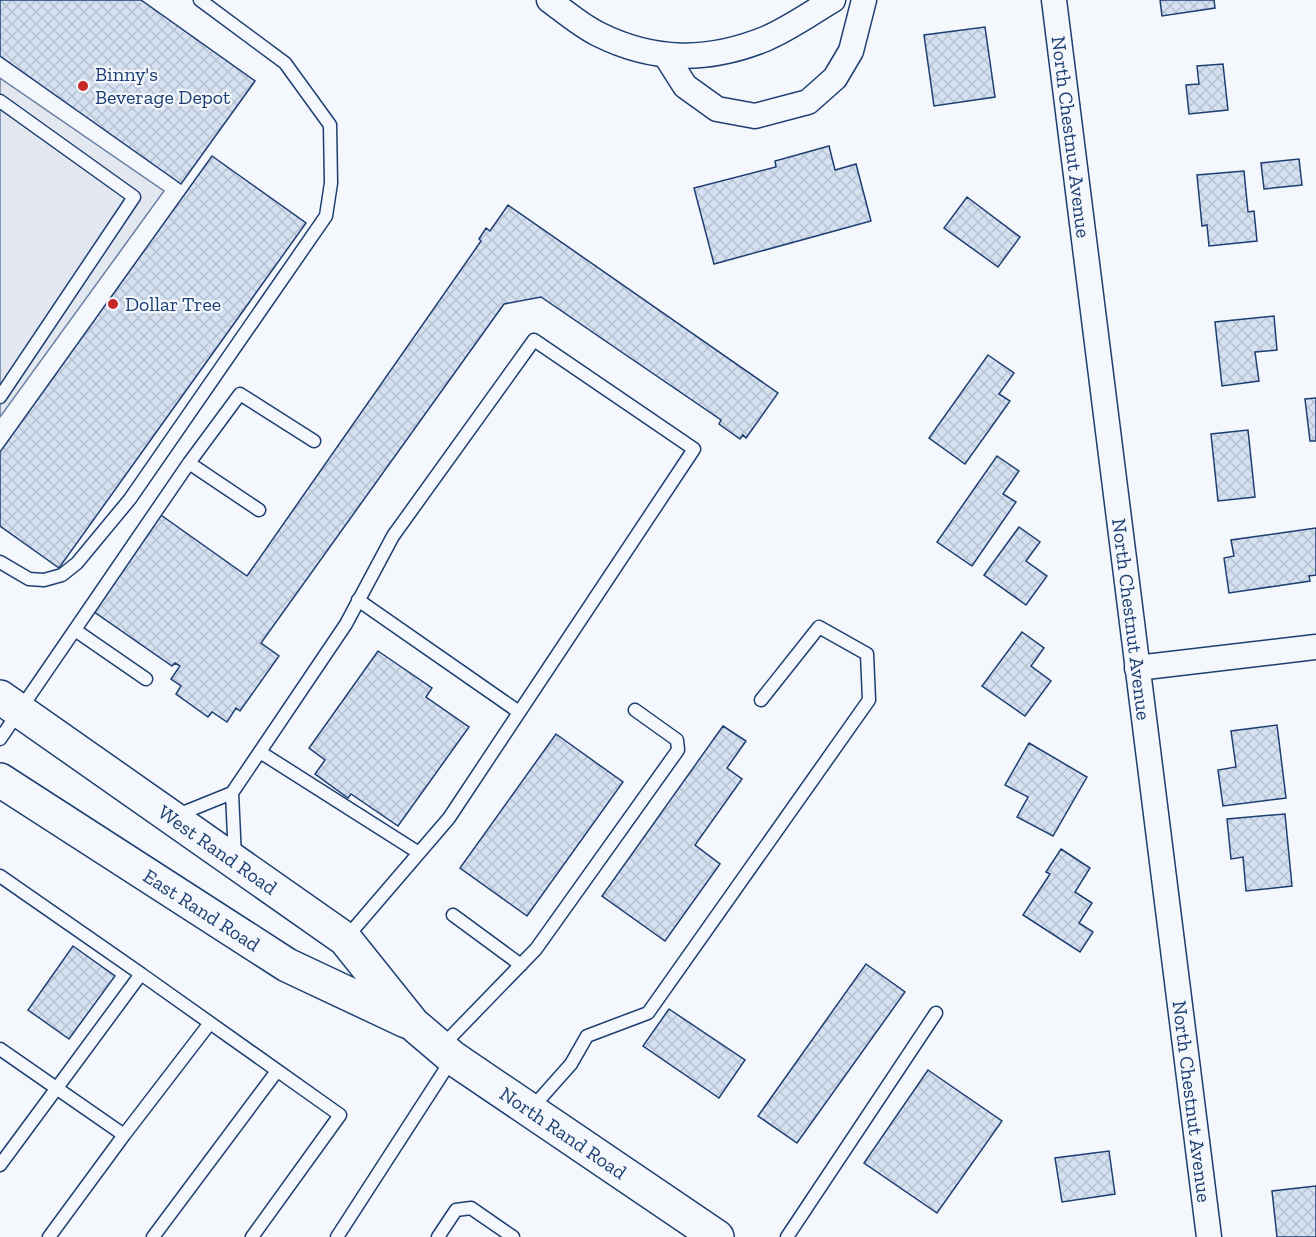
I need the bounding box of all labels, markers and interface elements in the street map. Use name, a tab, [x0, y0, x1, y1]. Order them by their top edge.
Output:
street label: North Chestnut Avenue	[1047, 35, 1096, 239]
place label: Binny's Beverage Depot	[95, 62, 231, 109]
marker: Binny's Beverage Depot	[76, 79, 90, 93]
place label: Dollar Tree	[125, 292, 221, 316]
marker: Dollar Tree	[106, 297, 120, 311]
street label: North Chestnut Avenue	[1107, 517, 1156, 721]
street label: West Rand Road	[154, 800, 282, 900]
street label: East Rand Road	[139, 864, 265, 956]
street label: North Chestnut Avenue	[1167, 999, 1217, 1204]
street label: North Rand Road	[495, 1081, 631, 1184]

